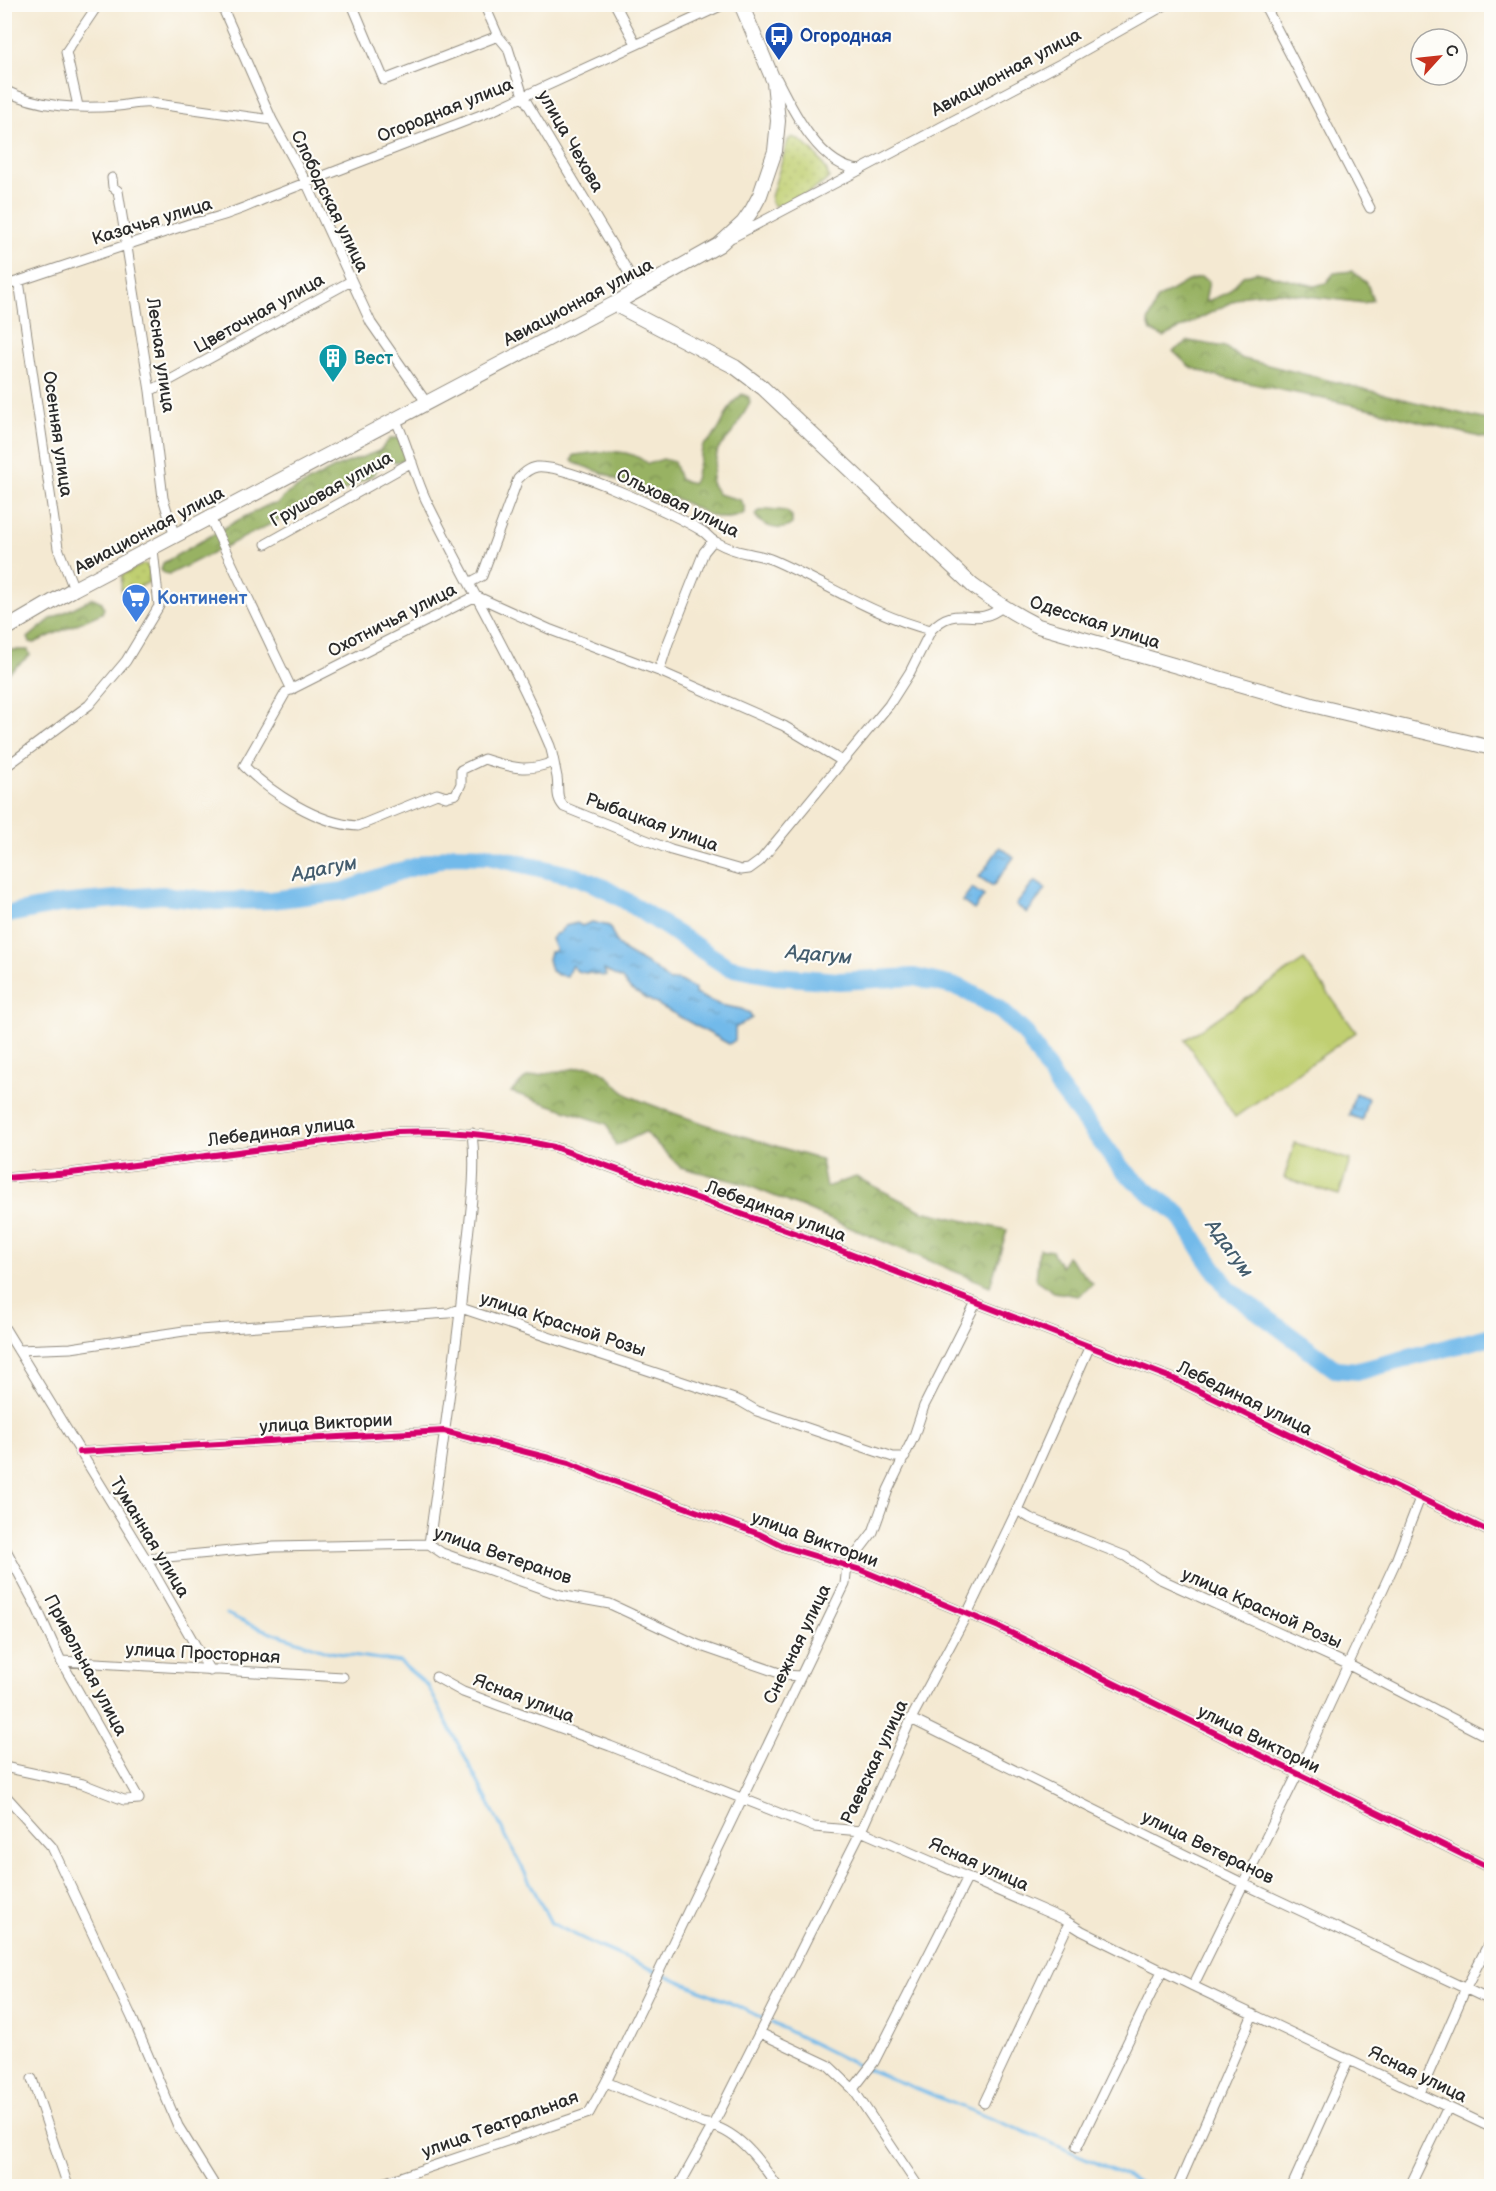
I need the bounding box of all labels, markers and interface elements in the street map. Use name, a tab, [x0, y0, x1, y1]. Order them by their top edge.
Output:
bus stop icon: Огородная	[763, 20, 795, 62]
street label: Авиационная улица	[927, 24, 1085, 121]
place label: Огородная	[800, 26, 892, 47]
north arrow	[1409, 27, 1469, 87]
text: С	[1440, 42, 1462, 60]
street label: Огородная улица	[374, 74, 516, 147]
street label: улица Чехова	[533, 87, 608, 196]
street label: Слободская улица	[286, 127, 373, 276]
street label: Казачья улица	[90, 193, 215, 250]
street label: Авиационная улица	[499, 254, 657, 351]
street label: Цветочная улица	[191, 269, 328, 358]
street label: Лесная улица	[142, 295, 179, 414]
building icon: Вест	[317, 342, 349, 384]
place label: Вест	[354, 348, 394, 369]
street label: Осенняя улица	[38, 370, 77, 499]
street label: Грушовая улица	[267, 447, 396, 532]
street label: Ольховая улица	[613, 465, 743, 542]
street label: Авиационная улица	[70, 482, 228, 579]
street label: Охотничья улица	[324, 579, 460, 662]
supermarket icon: Континент	[120, 582, 152, 624]
place label: Континент	[157, 588, 248, 609]
street label: Одесская улица	[1027, 591, 1163, 654]
street label: Рыбацкая улица	[582, 789, 722, 856]
water label: Адагум	[288, 851, 359, 887]
water label: Адагум	[784, 940, 853, 970]
street label: Лебединая улица	[205, 1112, 356, 1151]
street label: Лебединая улица	[702, 1176, 849, 1247]
water label: Адагум	[1199, 1214, 1258, 1282]
street label: улица Красной Розы	[477, 1288, 648, 1361]
street label: Лебединая улица	[1173, 1356, 1316, 1440]
street label: улица Виктории	[259, 1410, 393, 1437]
street label: Туманная улица	[105, 1473, 194, 1602]
street label: улица Виктории	[749, 1507, 881, 1572]
street label: улица Ветеранов	[431, 1522, 575, 1589]
street label: улица Красной Розы	[1179, 1564, 1345, 1653]
street label: Снежная улица	[759, 1581, 836, 1707]
street label: Привольная улица	[39, 1591, 132, 1740]
street label: улица Просторная	[125, 1639, 281, 1668]
street label: Ясная улица	[470, 1670, 578, 1728]
street label: Раевская улица	[836, 1696, 913, 1828]
street label: улица Виктории	[1194, 1701, 1323, 1778]
street label: улица Ветеранов	[1138, 1806, 1278, 1889]
street label: Ясная улица	[926, 1833, 1032, 1896]
street label: Ясная улица	[1365, 2042, 1471, 2107]
street label: улица Театральная	[419, 2086, 581, 2163]

